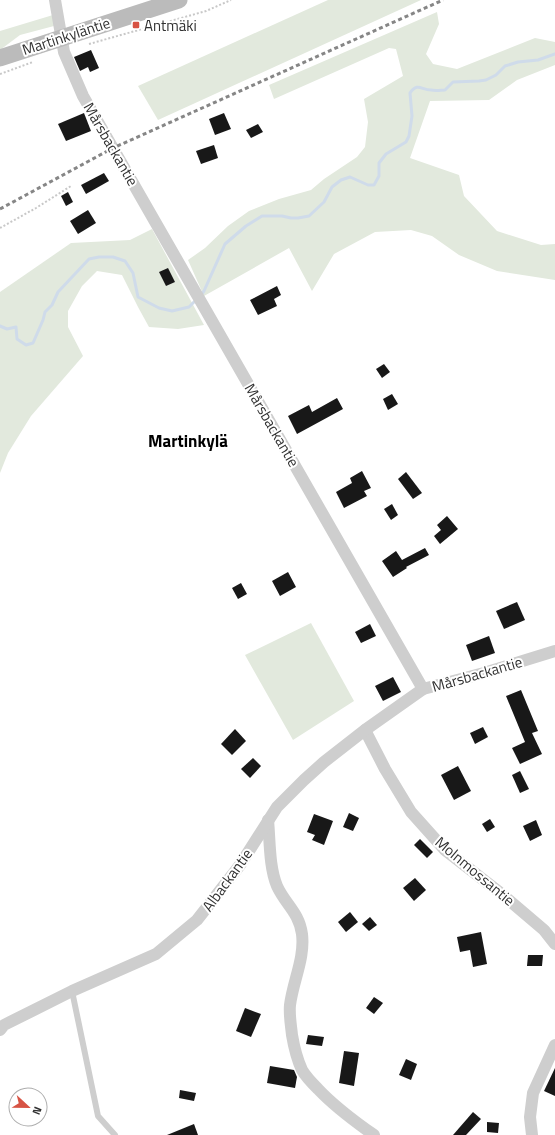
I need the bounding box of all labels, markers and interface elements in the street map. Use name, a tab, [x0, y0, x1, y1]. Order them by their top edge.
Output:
street label: Martinkyläntie	[19, 11, 113, 61]
place label: Antmäki	[144, 14, 197, 37]
marker: Antmäki	[131, 20, 141, 30]
street label: Mårsbackantie	[78, 98, 144, 190]
street label: Mårsbackantie	[239, 379, 305, 471]
district label: Martinkylä	[148, 428, 228, 454]
street label: Mårsbackantie	[429, 650, 525, 698]
street label: Molnmossantie	[430, 831, 520, 911]
street label: Albackantie	[196, 844, 258, 916]
north arrow	[8, 1087, 48, 1127]
text: N	[28, 1104, 46, 1117]

